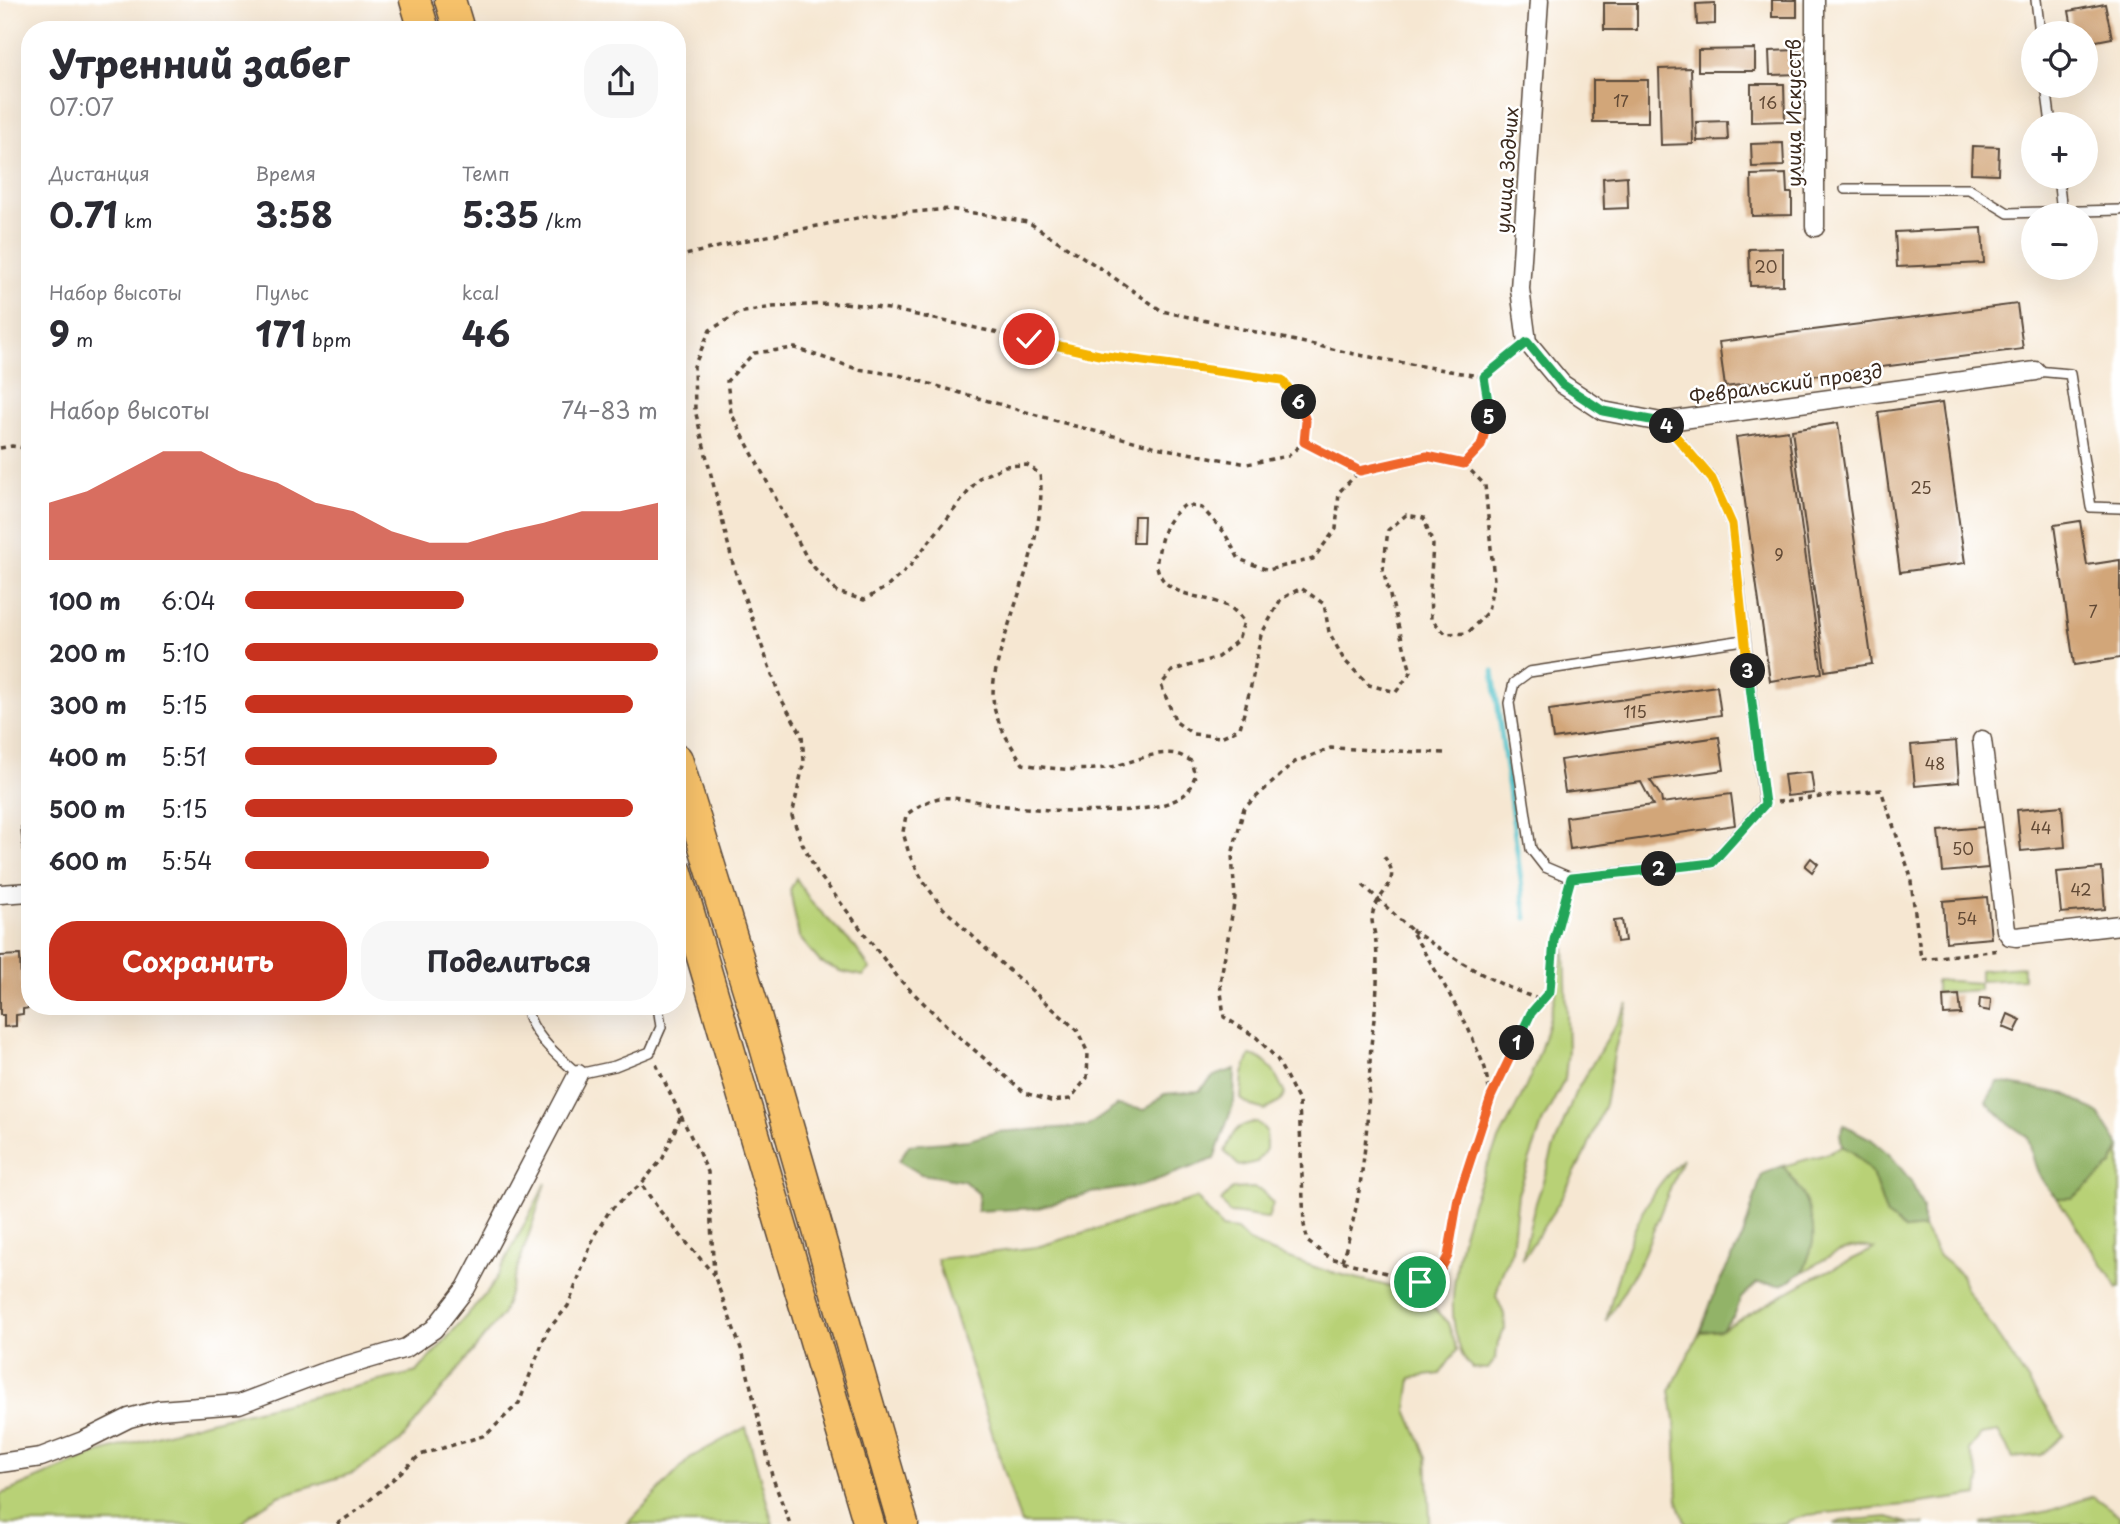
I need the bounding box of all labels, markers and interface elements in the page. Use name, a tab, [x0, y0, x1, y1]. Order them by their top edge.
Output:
map controls	[2021, 21, 2098, 280]
button: locate	[2021, 21, 2098, 98]
text: Утренний забег	[49, 34, 349, 91]
street label: улица Искусств	[1779, 39, 1807, 187]
button: share	[584, 44, 658, 118]
house number: 17	[1613, 88, 1629, 112]
text: 07:07	[49, 89, 114, 124]
house number: 16	[1759, 90, 1777, 114]
street label: улица Зодчих	[1488, 106, 1524, 234]
button: +	[2021, 112, 2098, 189]
text: Дистанция	[49, 159, 150, 187]
text: Время	[255, 159, 316, 187]
text: Темп	[462, 159, 510, 187]
text: 0.71	[49, 187, 118, 240]
text: 3:58	[255, 187, 333, 240]
text: 5:35	[462, 187, 539, 240]
button: −	[2021, 203, 2098, 280]
text: km	[118, 206, 153, 234]
text: /km	[539, 206, 582, 234]
house number: 20	[1755, 254, 1777, 278]
text: Набор высоты	[49, 278, 182, 306]
text: Пульс	[255, 278, 309, 306]
text: kcal	[462, 278, 500, 306]
text: 9	[49, 306, 70, 359]
text: 171	[255, 306, 306, 359]
text: 46	[462, 306, 510, 359]
pin	[999, 309, 1059, 369]
icon: check	[1010, 320, 1048, 358]
text: m	[70, 325, 93, 353]
text: bpm	[306, 325, 351, 353]
street label: Февральский проезд	[1687, 356, 1884, 410]
pin: 6	[1282, 384, 1316, 420]
text: 6	[1292, 387, 1305, 415]
text: Набор высоты	[49, 392, 210, 427]
text: 74–83 m	[561, 392, 658, 427]
pin: 5	[1472, 400, 1506, 434]
text: 5	[1482, 402, 1495, 430]
pin: 4	[1650, 408, 1684, 444]
text: 4	[1660, 411, 1673, 439]
house number: 25	[1910, 475, 1932, 499]
house number: 9	[1774, 542, 1784, 566]
text: 100 m	[49, 583, 121, 618]
text: 6:04	[161, 583, 216, 618]
house number: 7	[2088, 599, 2098, 623]
text: 200 m	[49, 635, 126, 670]
text: 5:10	[161, 635, 209, 670]
pin: 3	[1730, 654, 1766, 688]
text: 3	[1741, 656, 1754, 684]
text: 300 m	[49, 687, 127, 722]
text: 5:15	[161, 687, 207, 722]
house number: 115	[1623, 699, 1647, 723]
text: 400 m	[49, 739, 127, 774]
text: 5:51	[161, 739, 207, 774]
house number: 48	[1925, 751, 1945, 775]
text: 500 m	[49, 791, 126, 826]
text: 5:15	[161, 791, 207, 826]
house number: 44	[2030, 815, 2052, 839]
house number: 50	[1952, 836, 1974, 860]
text: 600 m	[49, 843, 127, 878]
text: 5:54	[161, 843, 212, 878]
pin: 2	[1642, 852, 1676, 886]
text: 2	[1652, 854, 1665, 882]
house number: 42	[2070, 877, 2092, 901]
house number: 54	[1957, 906, 1977, 930]
button: Сохранить	[49, 921, 347, 1001]
button: Поделиться	[361, 921, 658, 1001]
pin: 1	[1500, 1026, 1534, 1060]
text: 1	[1512, 1028, 1521, 1056]
pin	[1390, 1252, 1450, 1312]
icon: arrive	[1401, 1263, 1439, 1301]

